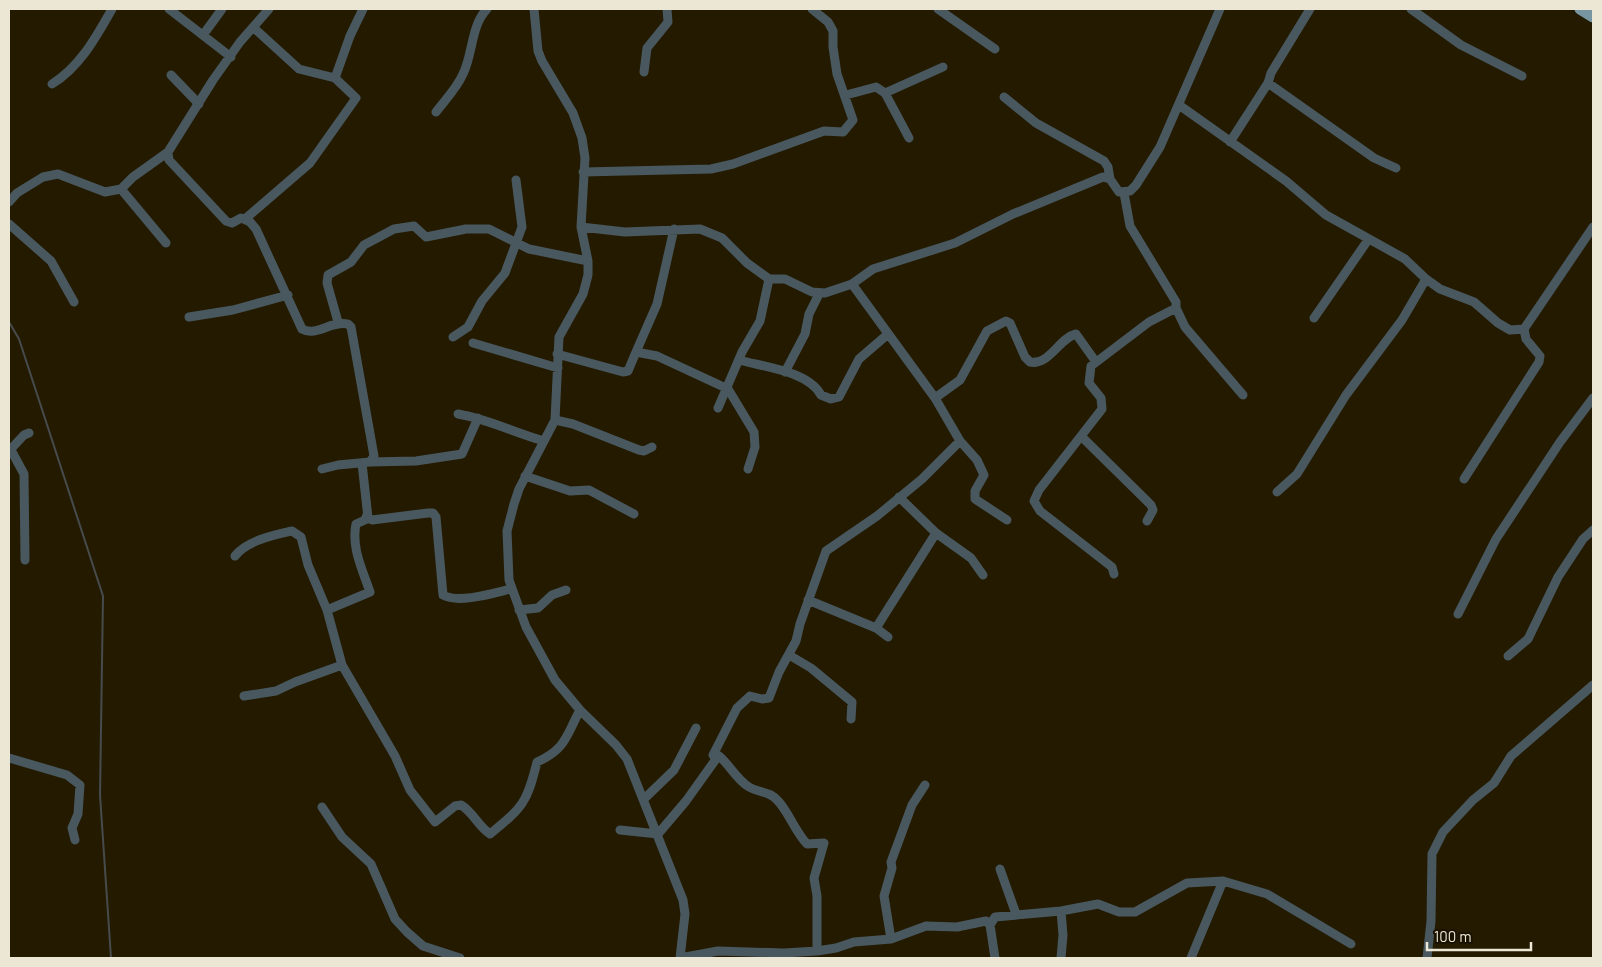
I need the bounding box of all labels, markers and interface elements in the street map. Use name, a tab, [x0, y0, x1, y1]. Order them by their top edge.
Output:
scale bar	[1427, 920, 1531, 952]
text: 100 m	[1434, 927, 1472, 945]

